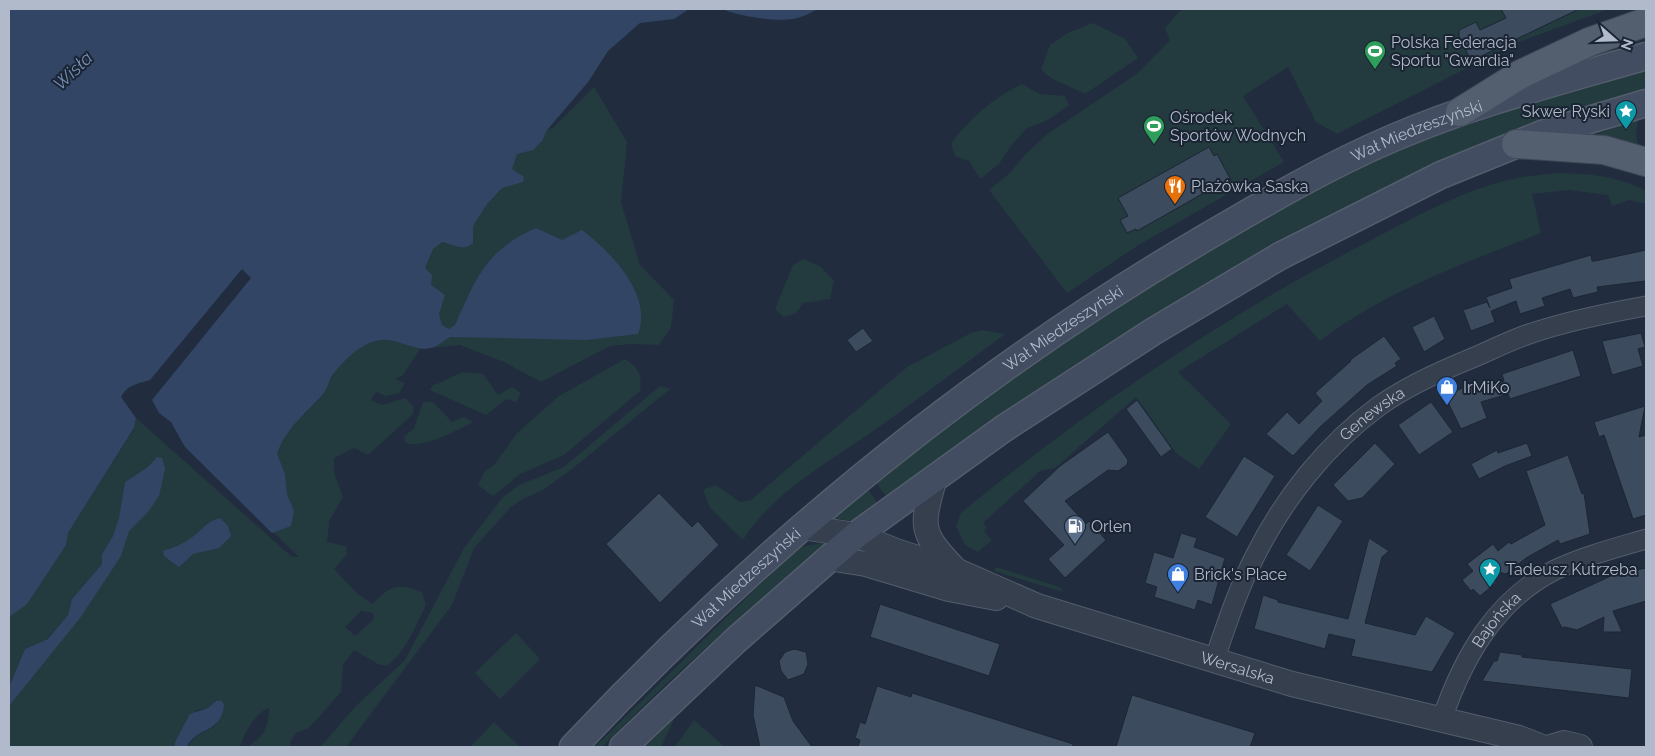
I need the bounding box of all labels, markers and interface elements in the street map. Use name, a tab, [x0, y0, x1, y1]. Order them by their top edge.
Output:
north arrow	[1590, 15, 1640, 65]
place label: Polska Federacja Sportu "Gwardia"	[1391, 33, 1517, 70]
text: N	[1618, 37, 1637, 52]
sports icon: Polska Federacja Sportu "Gwardia"	[1363, 39, 1387, 70]
water label: Wisła	[49, 47, 97, 94]
street label: Wał Miedzeszyński	[1348, 96, 1485, 166]
place icon: Skwer Ryski	[1614, 99, 1638, 130]
place label: Skwer Ryski	[1522, 102, 1610, 121]
place label: Ośrodek Sportów Wodnych	[1170, 108, 1306, 145]
sports icon: Ośrodek Sportów Wodnych	[1142, 114, 1166, 145]
restaurant icon: Plażówka Saska	[1163, 174, 1187, 205]
place label: Plażówka Saska	[1191, 177, 1309, 196]
street label: Wał Miedzeszyński	[1000, 281, 1127, 376]
shop icon: IrMiKo	[1435, 375, 1459, 406]
place label: IrMiKo	[1463, 378, 1509, 397]
street label: Genewska	[1336, 383, 1408, 445]
fuel station icon: Orlen	[1063, 514, 1087, 545]
place label: Orlen	[1091, 517, 1132, 536]
street label: Wał Miedzeszyński	[688, 524, 805, 632]
place icon: Tadeusz Kutrzeba	[1478, 557, 1502, 588]
place label: Tadeusz Kutrzeba	[1506, 560, 1638, 579]
shop icon: Brick's Place	[1166, 562, 1190, 593]
place label: Brick's Place	[1194, 565, 1287, 584]
street label: Bajońska	[1468, 588, 1525, 651]
street label: Wersalska	[1198, 648, 1277, 688]

